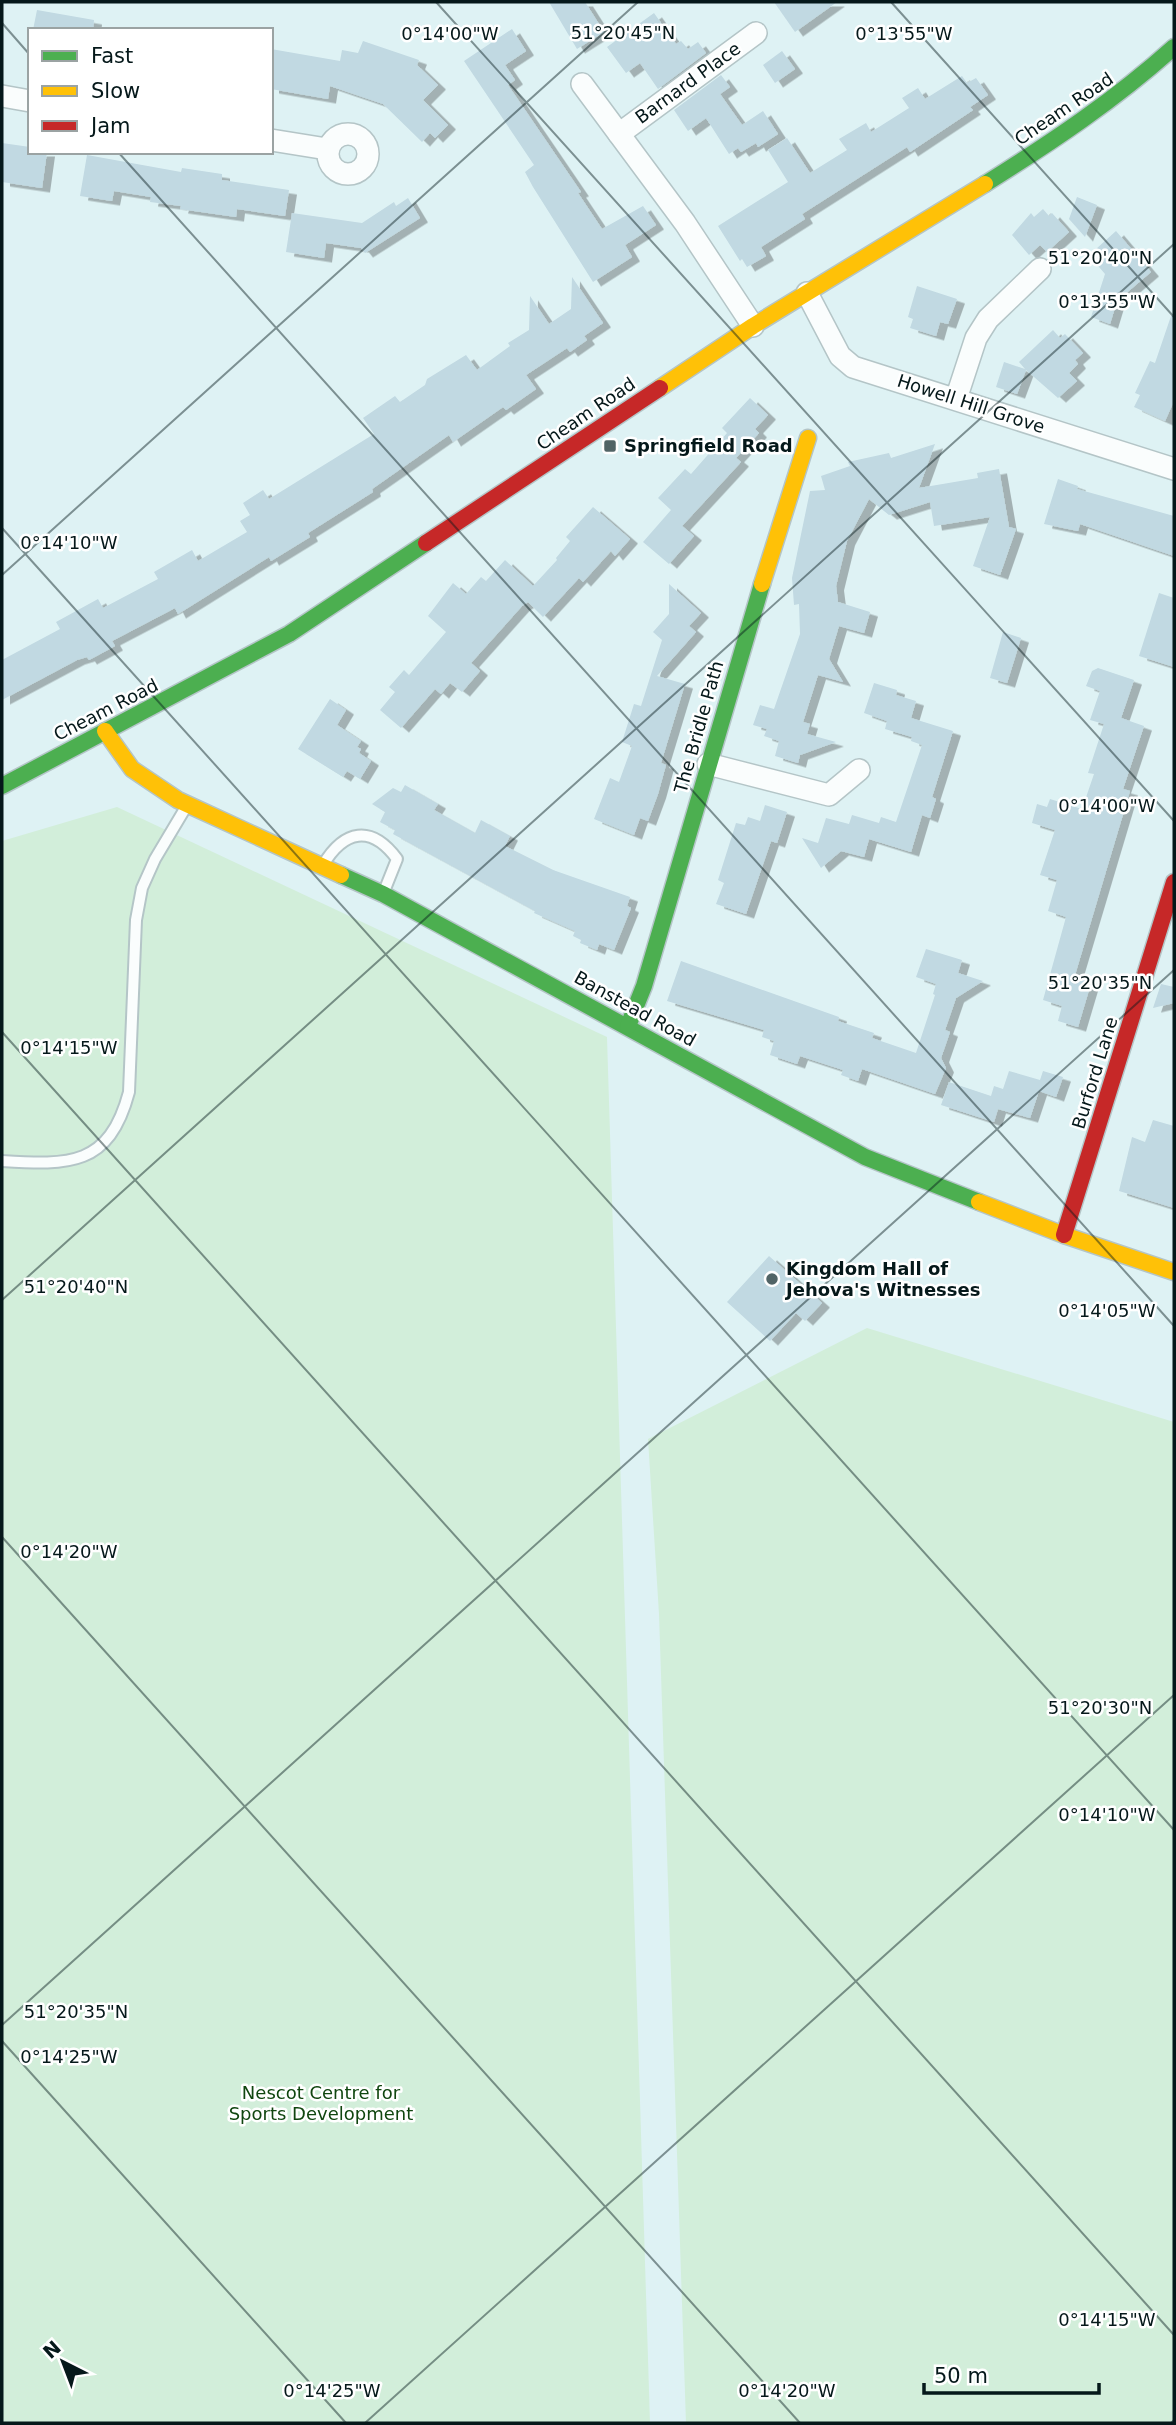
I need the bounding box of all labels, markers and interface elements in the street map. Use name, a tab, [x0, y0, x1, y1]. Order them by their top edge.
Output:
text: 51°20'45"N	[571, 22, 675, 43]
text: 0°14'00"W	[401, 23, 499, 44]
text: 0°13'55"W	[855, 23, 953, 44]
legend	[28, 28, 273, 154]
street label: Barnard Place	[631, 37, 744, 128]
text: Fast	[91, 44, 133, 68]
street label: Cheam Road	[1010, 68, 1117, 149]
text: Slow	[91, 79, 140, 103]
text: Jam	[89, 114, 131, 138]
text: 51°20'40"N	[1048, 247, 1152, 268]
text: 0°13'55"W	[1058, 291, 1156, 312]
street label: Howell Hill Grove	[895, 370, 1048, 437]
street label: Cheam Road	[532, 373, 639, 454]
place label: Springfield Road	[624, 435, 793, 456]
marker: Springfield Road	[602, 438, 618, 454]
text: 0°14'10"W	[20, 532, 118, 553]
street label: The Bridle Path	[669, 658, 727, 796]
street label: Cheam Road	[50, 674, 162, 745]
text: 0°14'00"W	[1058, 795, 1156, 816]
street label: Banstead Road	[571, 966, 700, 1051]
text: 51°20'35"N	[1048, 972, 1152, 993]
street label: Burford Lane	[1067, 1014, 1122, 1132]
text: 0°14'15"W	[20, 1037, 118, 1058]
place label: Kingdom Hall of Jehova's Witnesses	[784, 1258, 980, 1300]
marker: Kingdom Hall of Jehova's Witnesses	[764, 1271, 780, 1287]
text: 51°20'40"N	[24, 1276, 128, 1297]
text: 0°14'05"W	[1058, 1300, 1156, 1321]
text: 0°14'20"W	[20, 1541, 118, 1562]
text: 51°20'30"N	[1048, 1697, 1152, 1718]
text: 0°14'10"W	[1058, 1804, 1156, 1825]
text: 51°20'35"N	[24, 2001, 128, 2022]
text: 0°14'25"W	[20, 2046, 118, 2067]
park label: Nescot Centre for Sports Development	[229, 2082, 413, 2124]
text: 0°14'15"W	[1058, 2309, 1156, 2330]
north arrow	[28, 2327, 98, 2397]
text: N	[38, 2336, 65, 2363]
scale bar	[924, 2352, 1099, 2396]
text: 50 m	[934, 2364, 988, 2388]
text: 0°14'25"W	[283, 2380, 381, 2401]
text: 0°14'20"W	[738, 2380, 836, 2401]

